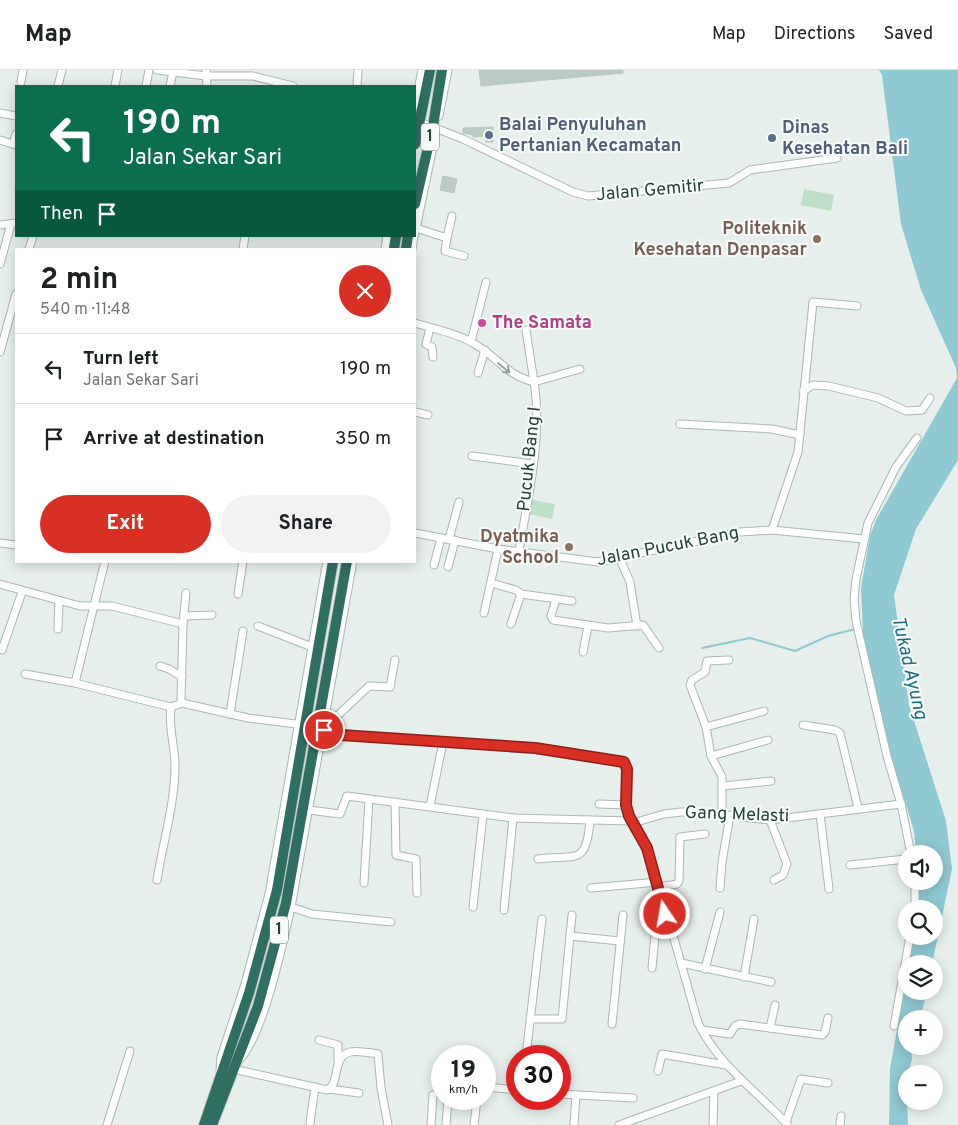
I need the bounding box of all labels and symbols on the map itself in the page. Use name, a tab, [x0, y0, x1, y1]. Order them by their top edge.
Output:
place label: Balai Penyuluhan Pertanian Kecamatan	[499, 114, 682, 158]
place label: Dinas Kesehatan Bali	[782, 117, 908, 161]
road number: 1	[421, 124, 439, 150]
marker: Balai Penyuluhan Pertanian Kecamatan	[483, 129, 495, 141]
marker: Dinas Kesehatan Bali	[766, 132, 778, 144]
street label: Jalan Gemitir	[595, 175, 705, 207]
place label: Politeknik Kesehatan Denpasar	[634, 218, 807, 262]
marker: Politeknik Kesehatan Denpasar	[811, 233, 823, 245]
place label: The Samata	[492, 312, 592, 335]
marker: The Samata	[476, 317, 488, 329]
one-way arrow	[497, 362, 510, 373]
street label: Pucuk Bang I	[513, 405, 547, 513]
street label: Jalan Pucuk Bang	[595, 522, 741, 572]
place label: Dyatmika School	[480, 526, 559, 570]
marker: Dyatmika School	[563, 541, 575, 553]
water label: Tukad Ayung	[885, 614, 933, 723]
pin	[303, 709, 345, 751]
street label: Gang Melasti	[684, 802, 790, 828]
position arrow	[638, 887, 690, 939]
road number: 1	[270, 916, 288, 944]
speed limit sign: 30	[506, 1045, 571, 1110]

